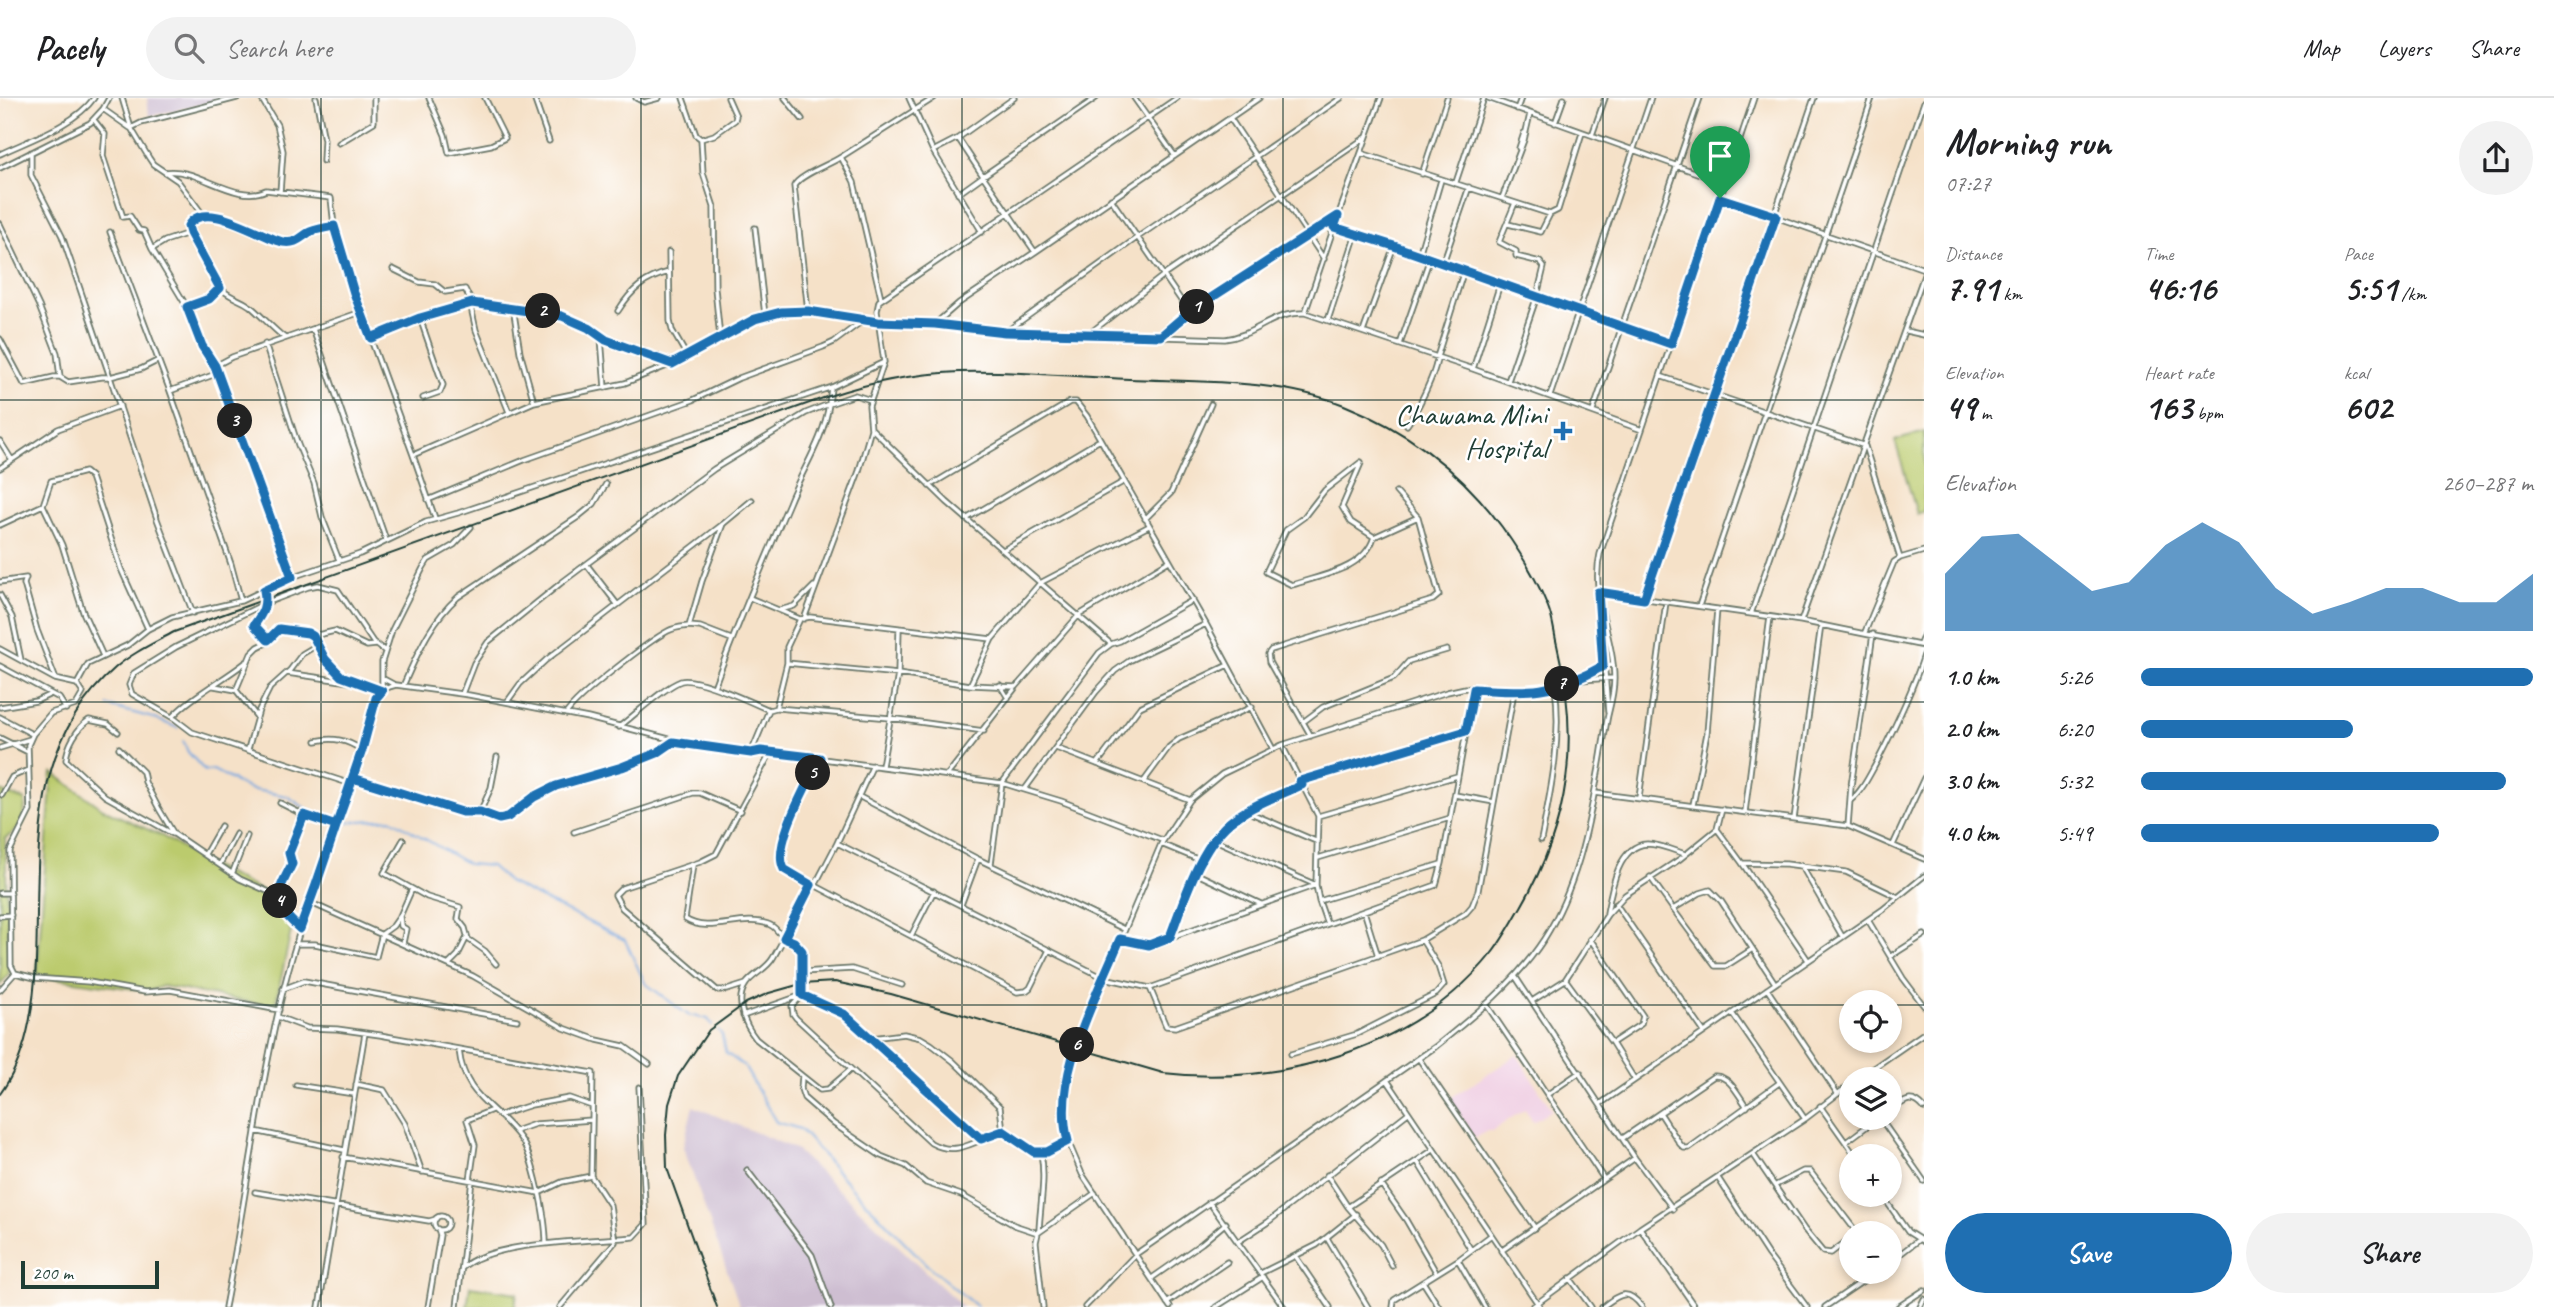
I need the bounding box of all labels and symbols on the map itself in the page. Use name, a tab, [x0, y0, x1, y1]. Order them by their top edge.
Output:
pin	[1690, 126, 1750, 198]
pin: 1	[1180, 290, 1214, 325]
pin: 2	[526, 294, 560, 328]
place label: Chawama Mini Hospital	[1395, 395, 1552, 467]
pin: 3	[218, 404, 252, 438]
marker: Chawama Mini Hospital	[1553, 421, 1573, 441]
pin: 7	[1544, 666, 1580, 702]
pin: 5	[796, 756, 830, 790]
pin: 4	[262, 884, 298, 918]
pin: 6	[1060, 1028, 1094, 1062]
scale bar	[21, 1258, 159, 1290]

